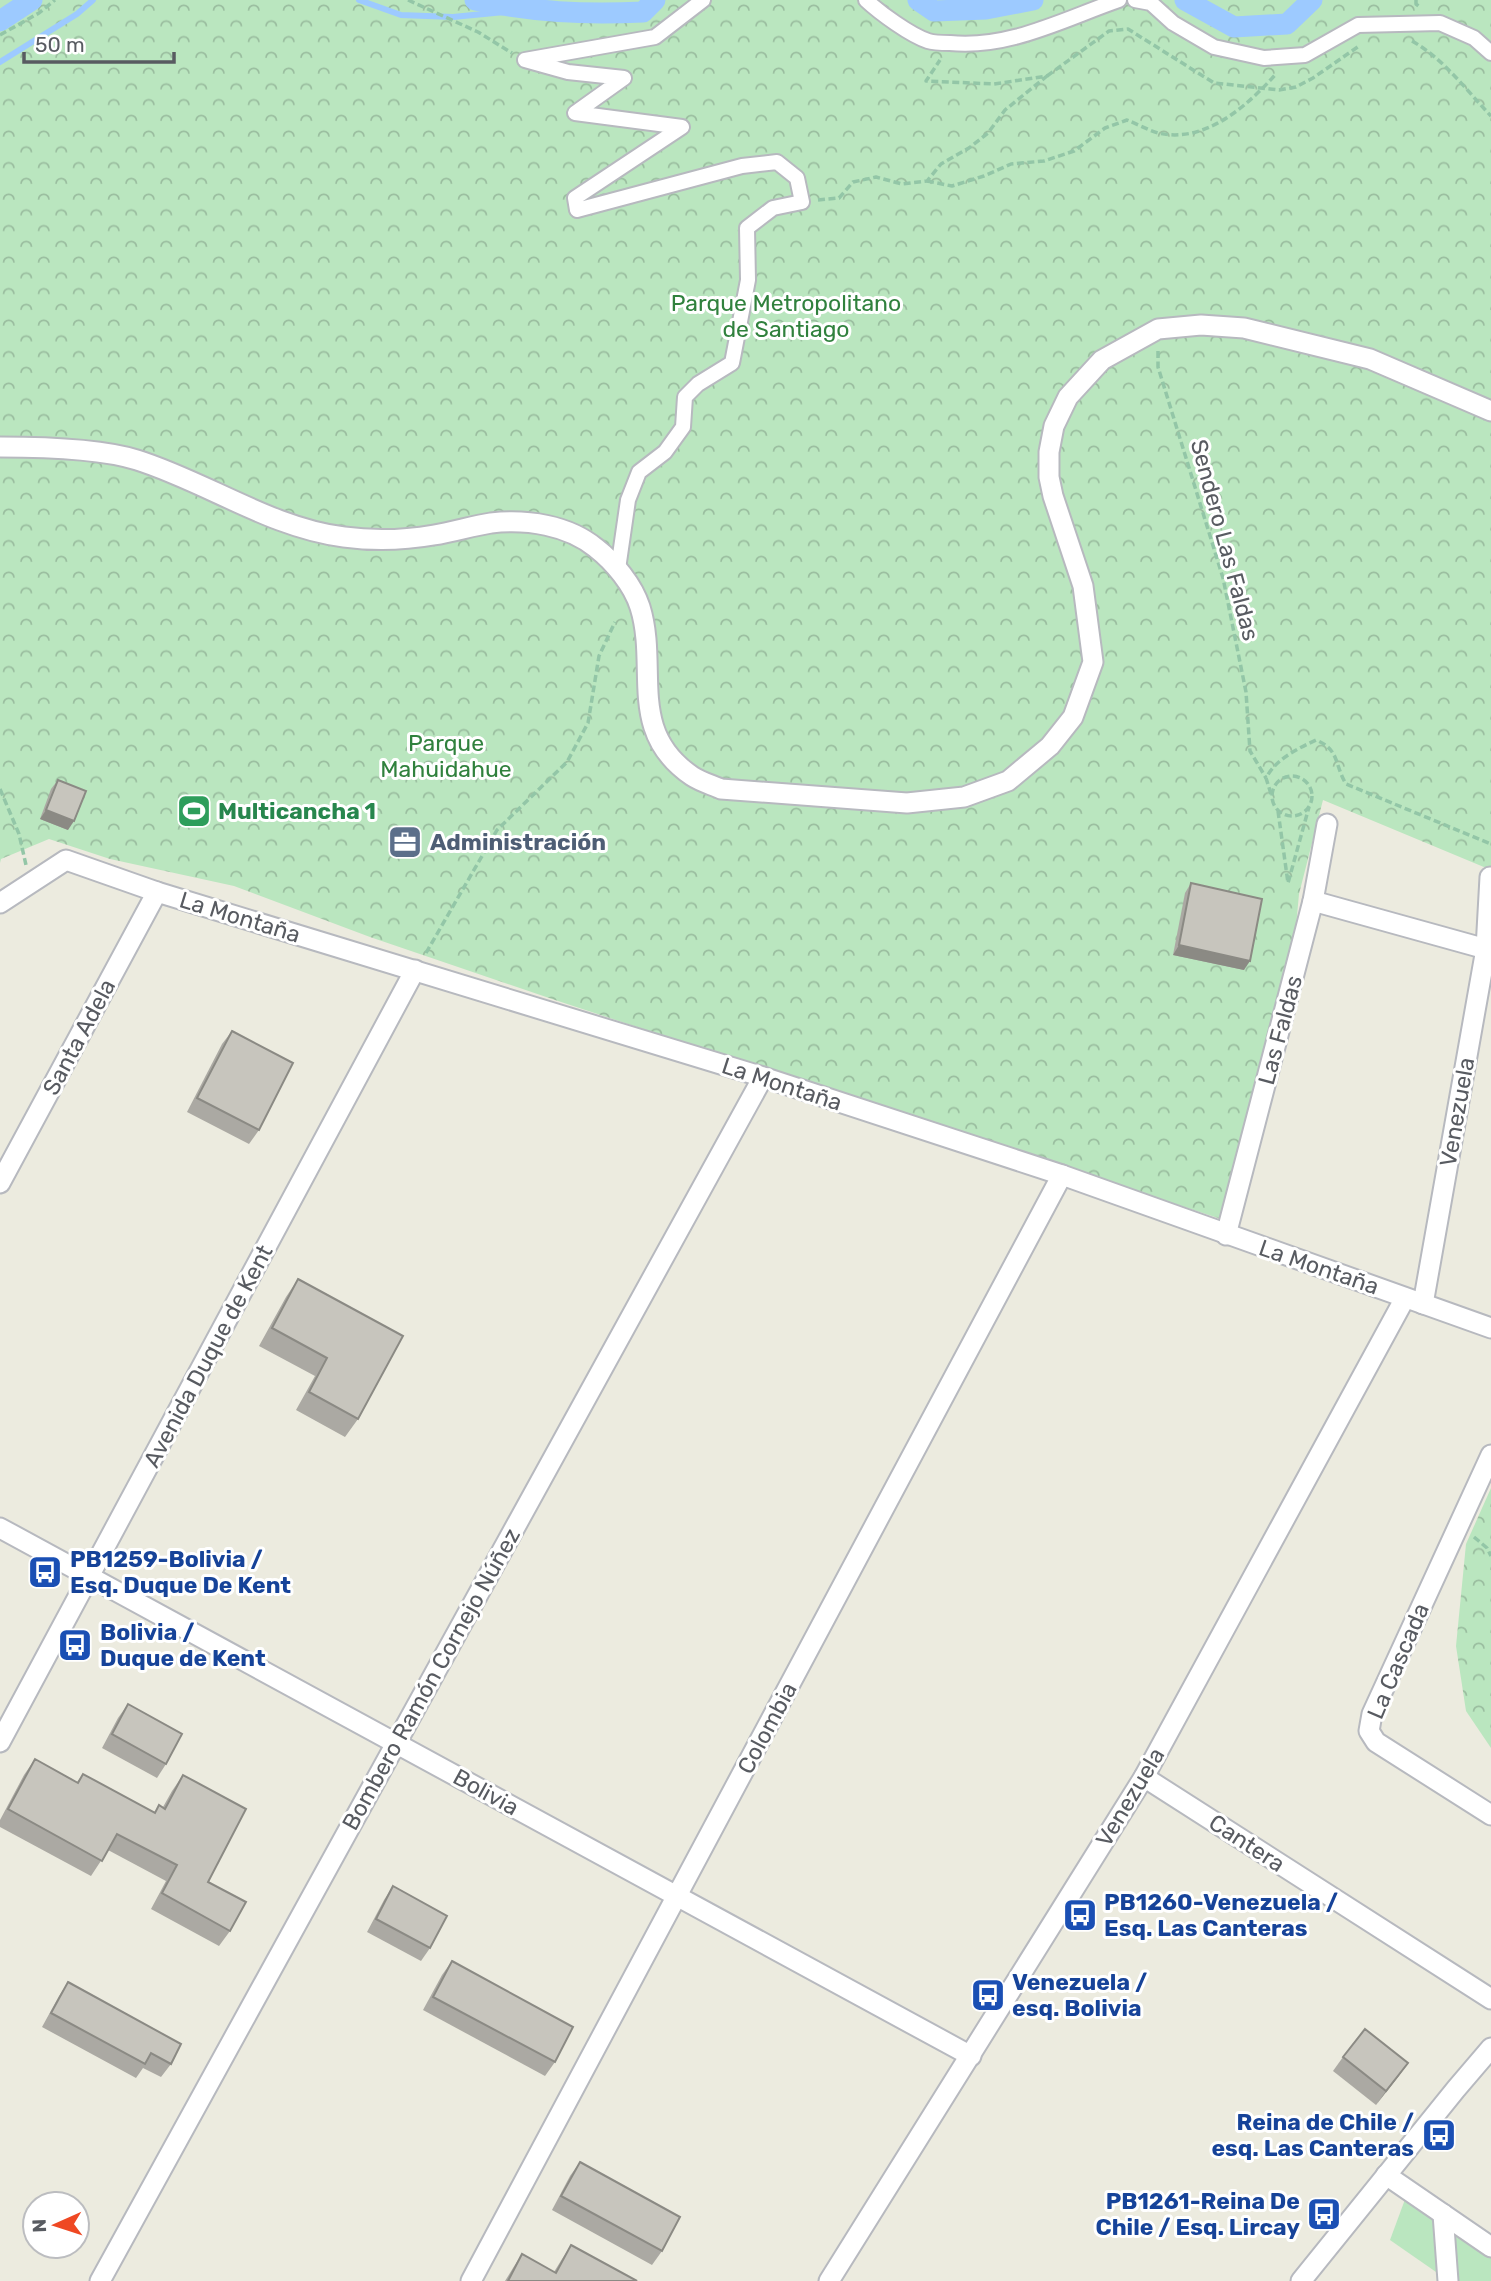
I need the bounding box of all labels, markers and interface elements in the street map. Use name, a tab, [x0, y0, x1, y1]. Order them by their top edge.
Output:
scale bar	[24, 21, 175, 65]
text: 50 m	[35, 32, 85, 57]
park label: Parque Metropolitano de Santiago	[671, 289, 901, 343]
street label: Sendero Las Faldas	[1185, 436, 1265, 644]
park label: Parque Mahuidahue	[380, 729, 512, 783]
sports icon: Multicancha 1	[175, 792, 213, 830]
place label: Multicancha 1	[218, 797, 376, 825]
office icon: Administración	[386, 823, 424, 861]
place label: Administración	[430, 828, 606, 856]
street label: La Montaña	[176, 885, 304, 949]
street label: Las Faldas	[1252, 972, 1308, 1088]
street label: Santa Adela	[37, 974, 121, 1100]
street label: La Montaña	[718, 1051, 846, 1117]
street label: Venezuela	[1434, 1055, 1480, 1169]
street label: La Montaña	[1255, 1233, 1383, 1301]
street label: Avenida Duque de Kent	[137, 1240, 279, 1472]
street label: Bombero Ramón Cornejo Núñez	[336, 1523, 526, 1835]
place label: PB1259-Bolivia / Esq. Duque De Kent	[70, 1545, 291, 1599]
bus stop icon: PB1259-Bolivia / Esq. Duque De Kent	[26, 1553, 64, 1591]
street label: La Cascada	[1361, 1599, 1435, 1723]
place label: Bolivia / Duque de Kent	[100, 1618, 266, 1672]
bus stop icon: Bolivia / Duque de Kent	[56, 1626, 94, 1664]
street label: Colombia	[731, 1677, 803, 1779]
street label: Venezuela	[1090, 1743, 1170, 1851]
street label: Bolivia	[448, 1763, 524, 1821]
street label: Cantera	[1204, 1808, 1290, 1878]
place label: PB1260-Venezuela / Esq. Las Canteras	[1104, 1888, 1338, 1942]
bus stop icon: PB1260-Venezuela / Esq. Las Canteras	[1061, 1896, 1099, 1934]
place label: Venezuela / esq. Bolivia	[1012, 1968, 1147, 2022]
bus stop icon: Venezuela / esq. Bolivia	[969, 1976, 1007, 2014]
place label: Reina de Chile / esq. Las Canteras	[1211, 2108, 1414, 2162]
bus stop icon: Reina de Chile / esq. Las Canteras	[1420, 2116, 1458, 2154]
place label: PB1261-Reina De Chile / Esq. Lircay	[1096, 2187, 1300, 2241]
north arrow	[21, 2190, 91, 2260]
bus stop icon: PB1261-Reina De Chile / Esq. Lircay	[1305, 2195, 1343, 2233]
text: N	[28, 2218, 51, 2233]

